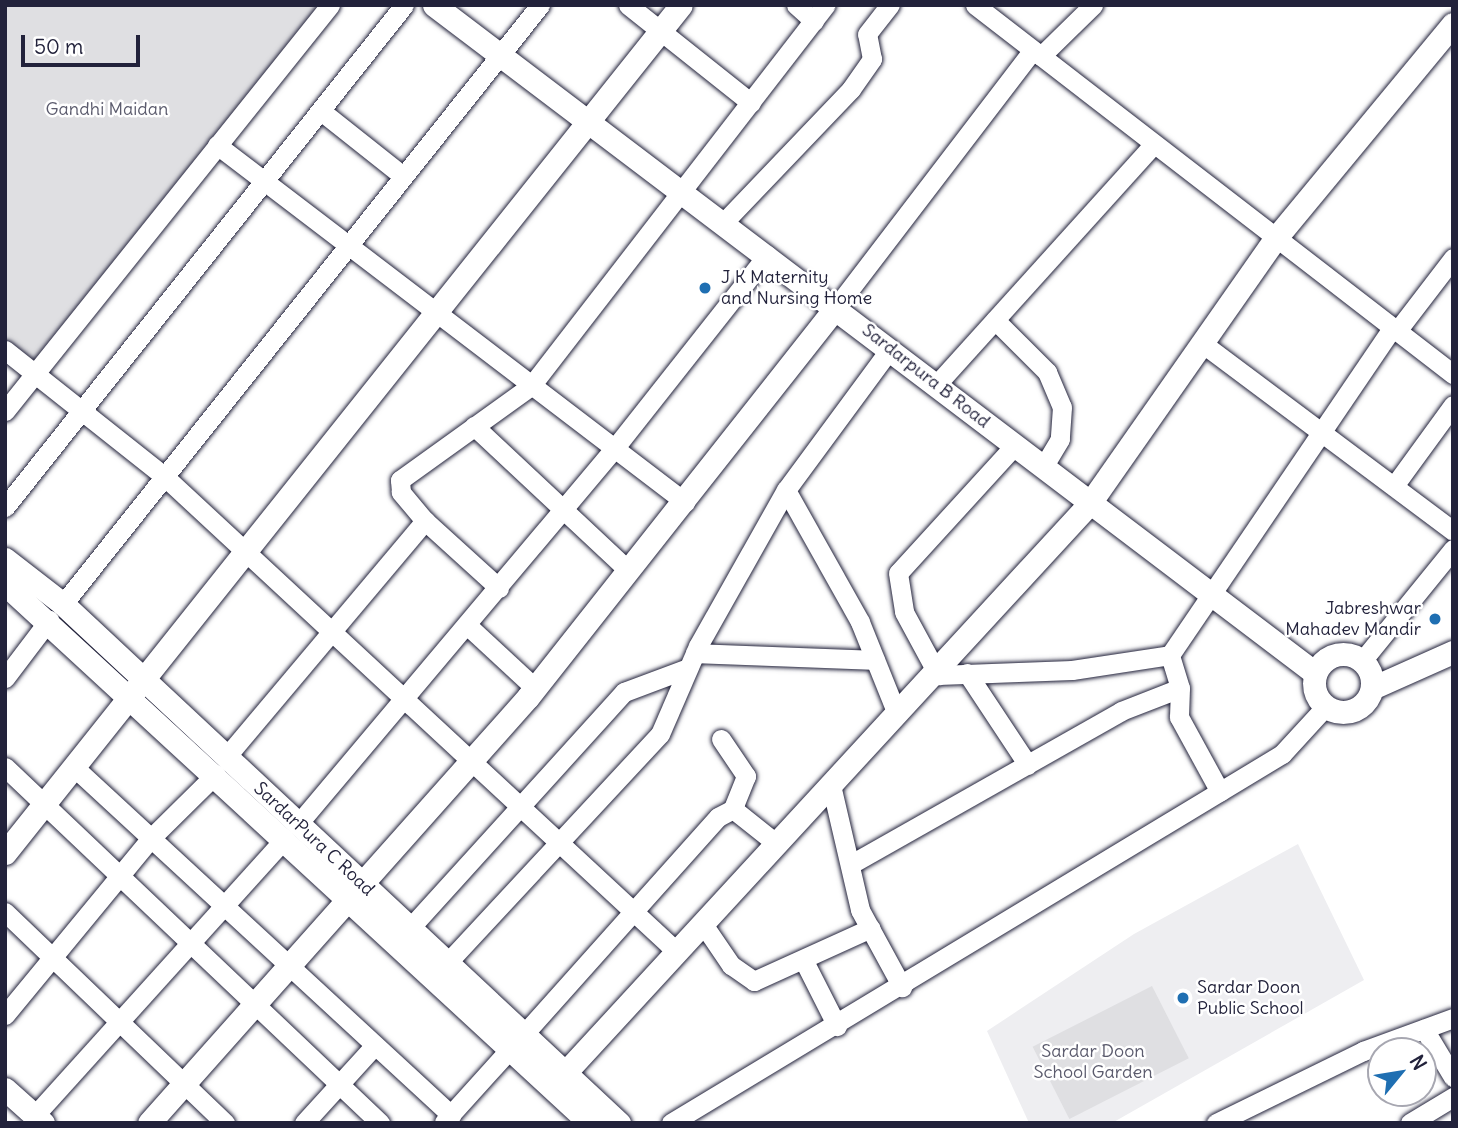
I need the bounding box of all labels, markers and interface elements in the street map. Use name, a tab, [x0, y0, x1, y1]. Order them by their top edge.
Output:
scale bar	[24, 21, 144, 65]
text: 50 m	[34, 33, 83, 60]
park label: Gandhi Maidan	[45, 98, 169, 120]
place label: J K Maternity and Nursing Home	[721, 267, 872, 310]
marker: J K Maternity and Nursing Home	[695, 278, 715, 298]
street label: Sardarpura B Road	[858, 319, 994, 433]
place label: Jabreshwar Mahadev Mandir	[1285, 598, 1421, 640]
marker: Jabreshwar Mahadev Mandir	[1427, 611, 1443, 627]
street label: SardarPura C Road	[249, 778, 379, 900]
place label: Sardar Doon Public School	[1197, 977, 1304, 1020]
marker: Sardar Doon Public School	[1175, 990, 1191, 1006]
north arrow	[1367, 1037, 1437, 1107]
park label: Sardar Doon School Garden	[1033, 1041, 1153, 1084]
text: N	[1405, 1051, 1432, 1074]

